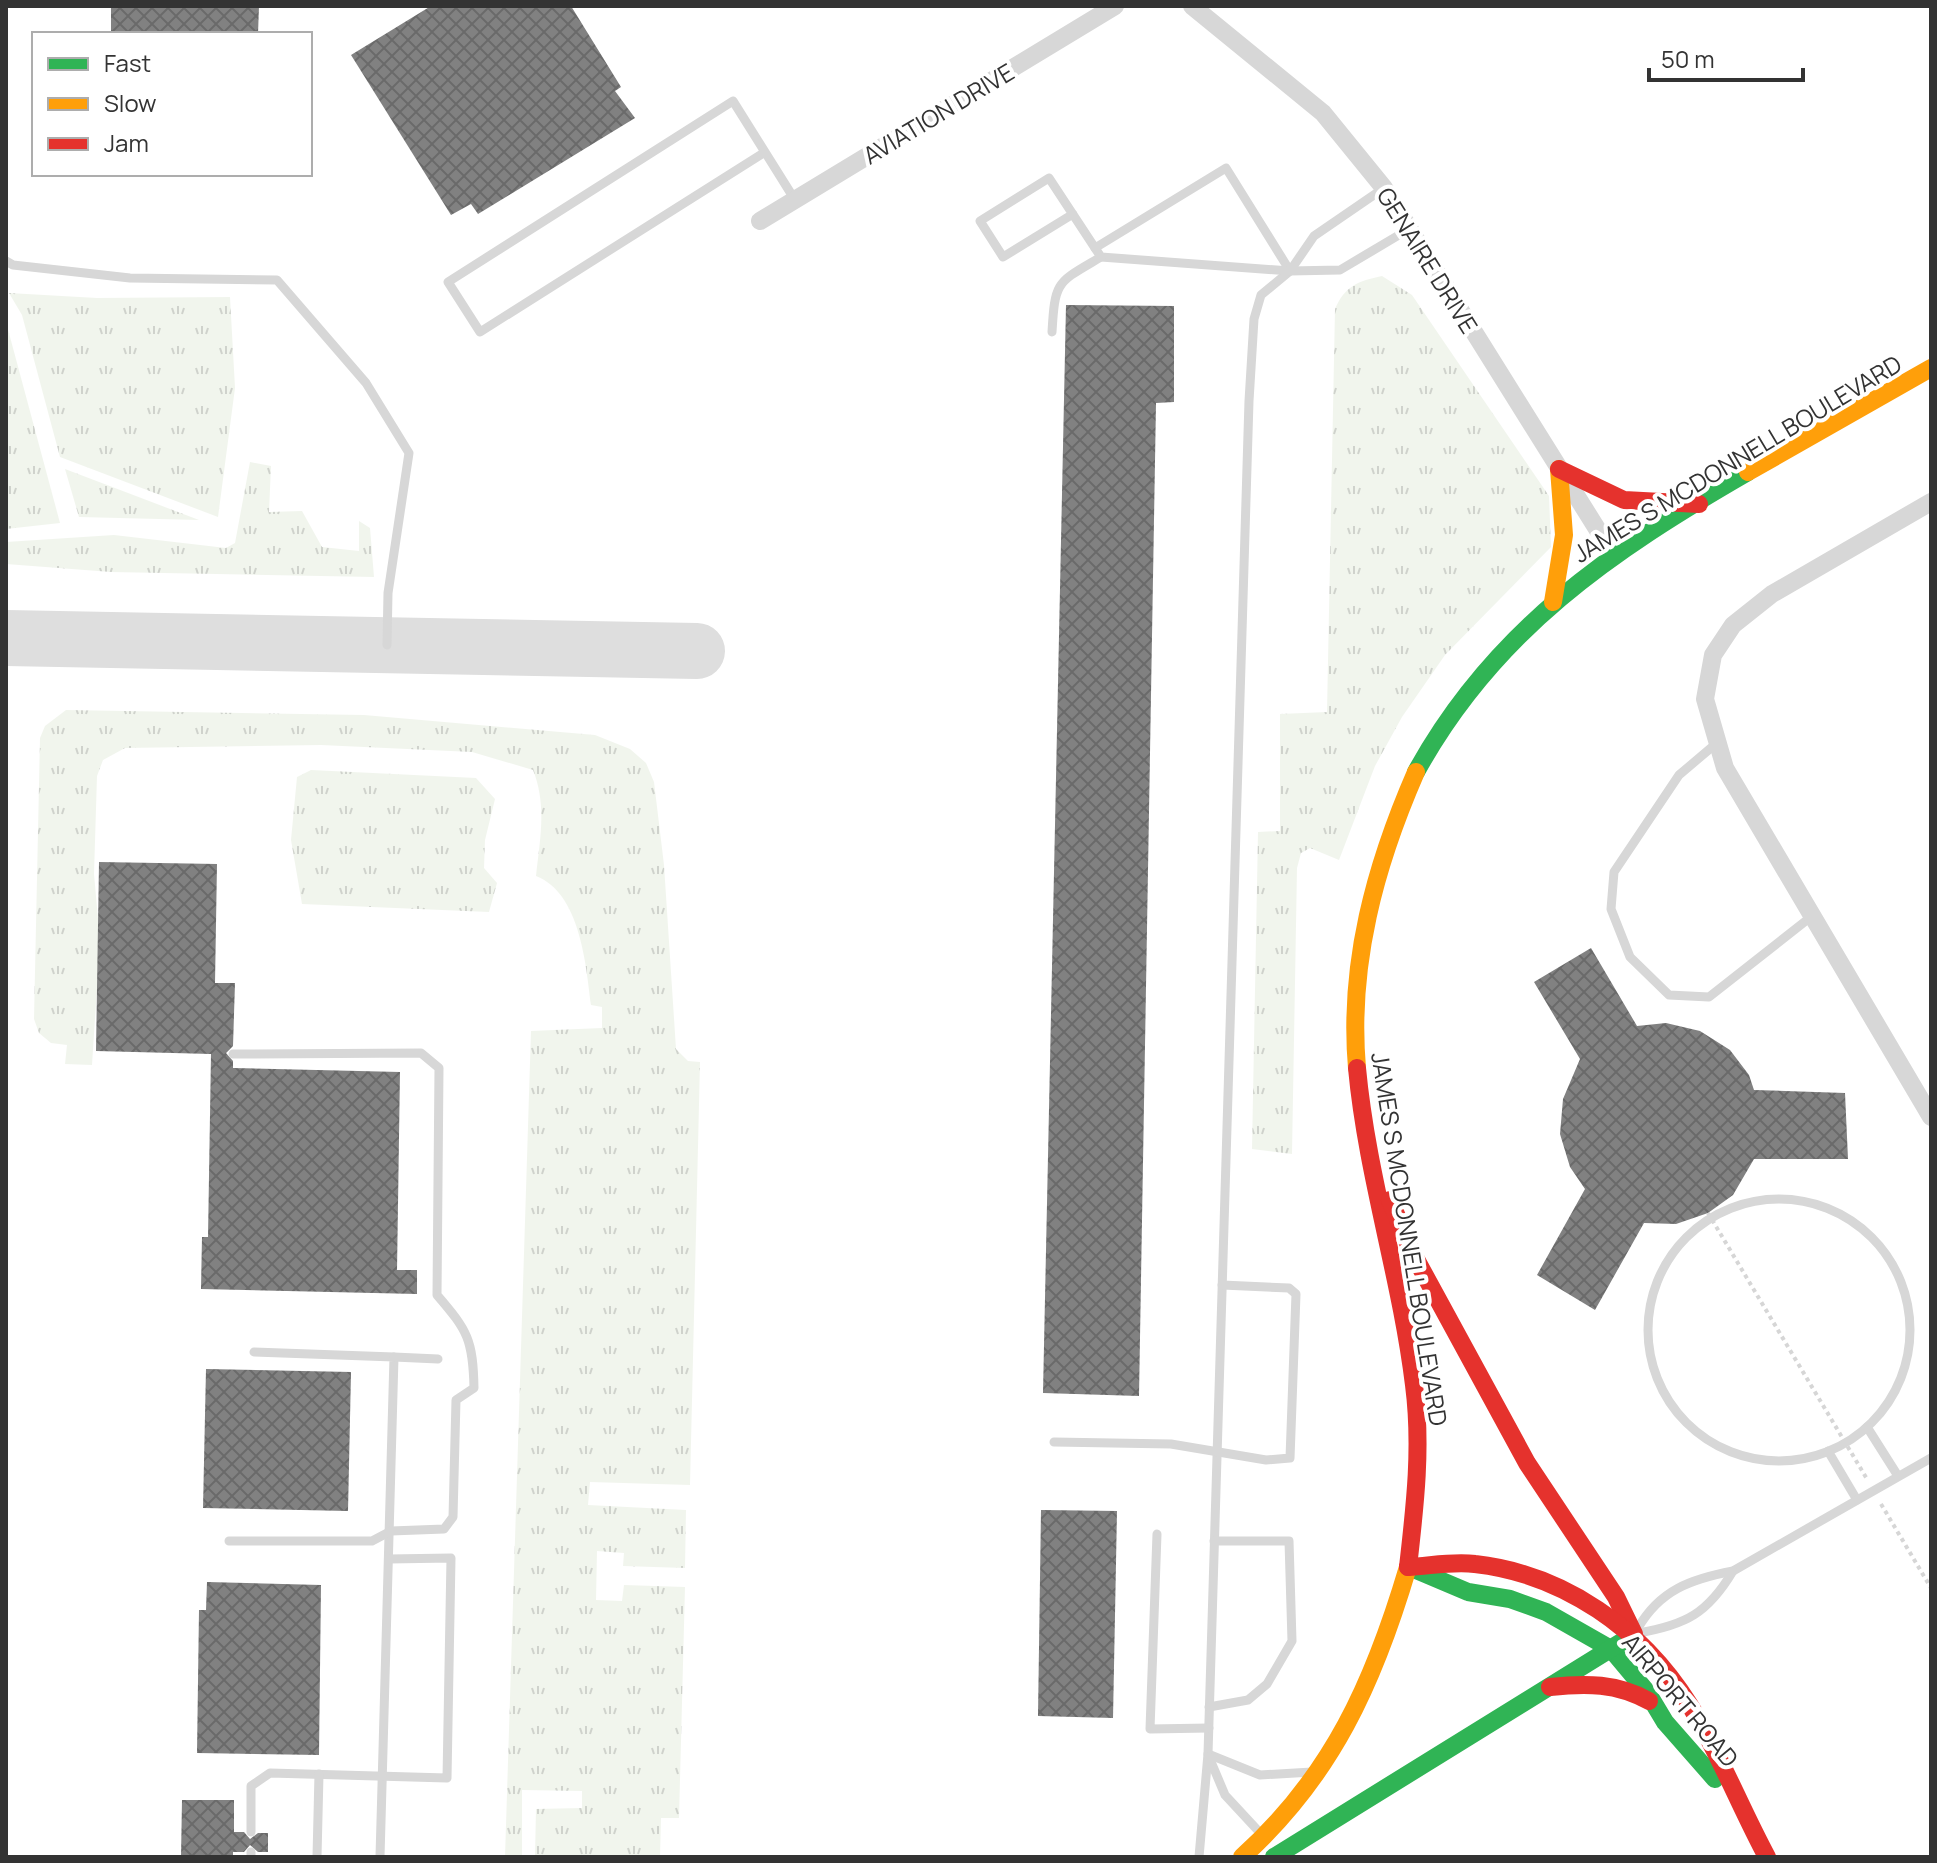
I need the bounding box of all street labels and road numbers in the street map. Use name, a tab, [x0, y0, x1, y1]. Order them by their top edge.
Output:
street label: AVIATION DRIVE	[856, 55, 1020, 171]
street label: GENAIRE DRIVE	[1370, 181, 1486, 339]
street label: JAMES S MCDONNELL BOULEVARD	[1567, 347, 1907, 569]
street label: JAMES S MCDONNELL BOULEVARD	[1364, 1050, 1456, 1428]
street label: AIRPORT ROAD	[1615, 1626, 1747, 1774]

